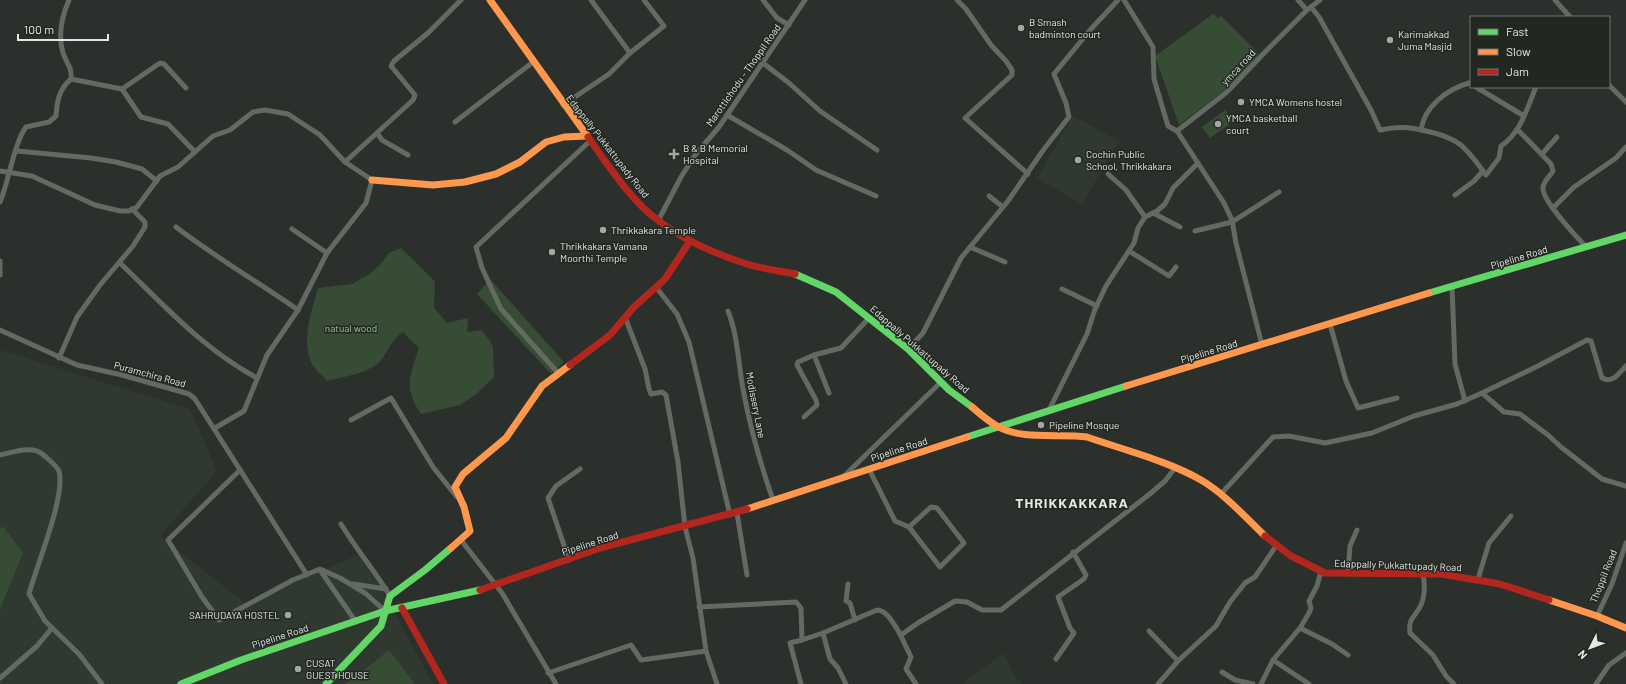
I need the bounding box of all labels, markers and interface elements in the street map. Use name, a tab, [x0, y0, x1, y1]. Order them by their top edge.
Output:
scale bar	[18, 16, 108, 42]
place label: B Smash badminton court	[1029, 16, 1101, 40]
legend	[1470, 16, 1610, 88]
street label: Marottichodu - Thoppil Road	[703, 21, 783, 129]
text: 100 m	[24, 22, 54, 36]
marker: B Smash badminton court	[1016, 23, 1026, 33]
text: Fast	[1506, 24, 1529, 38]
place label: Karimakkad Juma Masjid	[1398, 28, 1452, 52]
marker: Karimakkad Juma Masjid	[1385, 35, 1395, 45]
text: Slow	[1506, 44, 1531, 58]
street label: ymca road	[1218, 47, 1258, 87]
text: Jam	[1506, 64, 1529, 78]
street label: Edappally Pukkattupady Road	[564, 92, 652, 200]
place label: YMCA Womens hostel	[1249, 96, 1342, 108]
marker: YMCA Womens hostel	[1236, 97, 1246, 107]
place label: YMCA basketball court	[1226, 112, 1297, 136]
marker: YMCA basketball court	[1213, 119, 1223, 129]
place label: B & B Memorial Hospital	[683, 142, 748, 166]
marker: B & B Memorial Hospital	[668, 148, 680, 160]
place label: Cochin Public School, Thrikkakara	[1086, 148, 1171, 172]
marker: Cochin Public School, Thrikkakara	[1073, 155, 1083, 165]
place label: Thrikkakara Temple	[611, 224, 696, 236]
marker: Thrikkakara Temple	[598, 225, 608, 235]
place label: Thrikkakara Vamana Moorthi Temple	[560, 240, 647, 264]
street label: Pipeline Road	[1489, 243, 1549, 271]
marker: Thrikkakara Vamana Moorthi Temple	[547, 247, 557, 257]
street label: Edappally Pukkattupady Road	[868, 303, 972, 395]
park label: natual wood	[325, 322, 377, 334]
street label: Pipeline Road	[1179, 337, 1239, 365]
street label: Puramchira Road	[113, 359, 187, 389]
street label: Modissery Lane	[744, 371, 768, 439]
place label: Pipeline Mosque	[1049, 419, 1119, 431]
marker: Pipeline Mosque	[1036, 420, 1046, 430]
street label: Pipeline Road	[869, 434, 929, 464]
district label: THRIKKAKKARA	[1015, 494, 1129, 511]
street label: Pipeline Road	[560, 528, 620, 558]
street label: Thoppil Road	[1587, 548, 1619, 604]
street label: Edappally Pukkattupady Road	[1334, 557, 1462, 573]
place label: SAHRUDAYA HOSTEL	[189, 609, 280, 621]
marker: SAHRUDAYA HOSTEL	[283, 610, 293, 620]
street label: Pipeline Road	[250, 621, 310, 651]
north arrow	[1570, 628, 1610, 668]
text: N	[1575, 648, 1589, 662]
place label: CUSAT GUEST HOUSE	[306, 657, 369, 681]
marker: CUSAT GUEST HOUSE	[293, 664, 303, 674]

